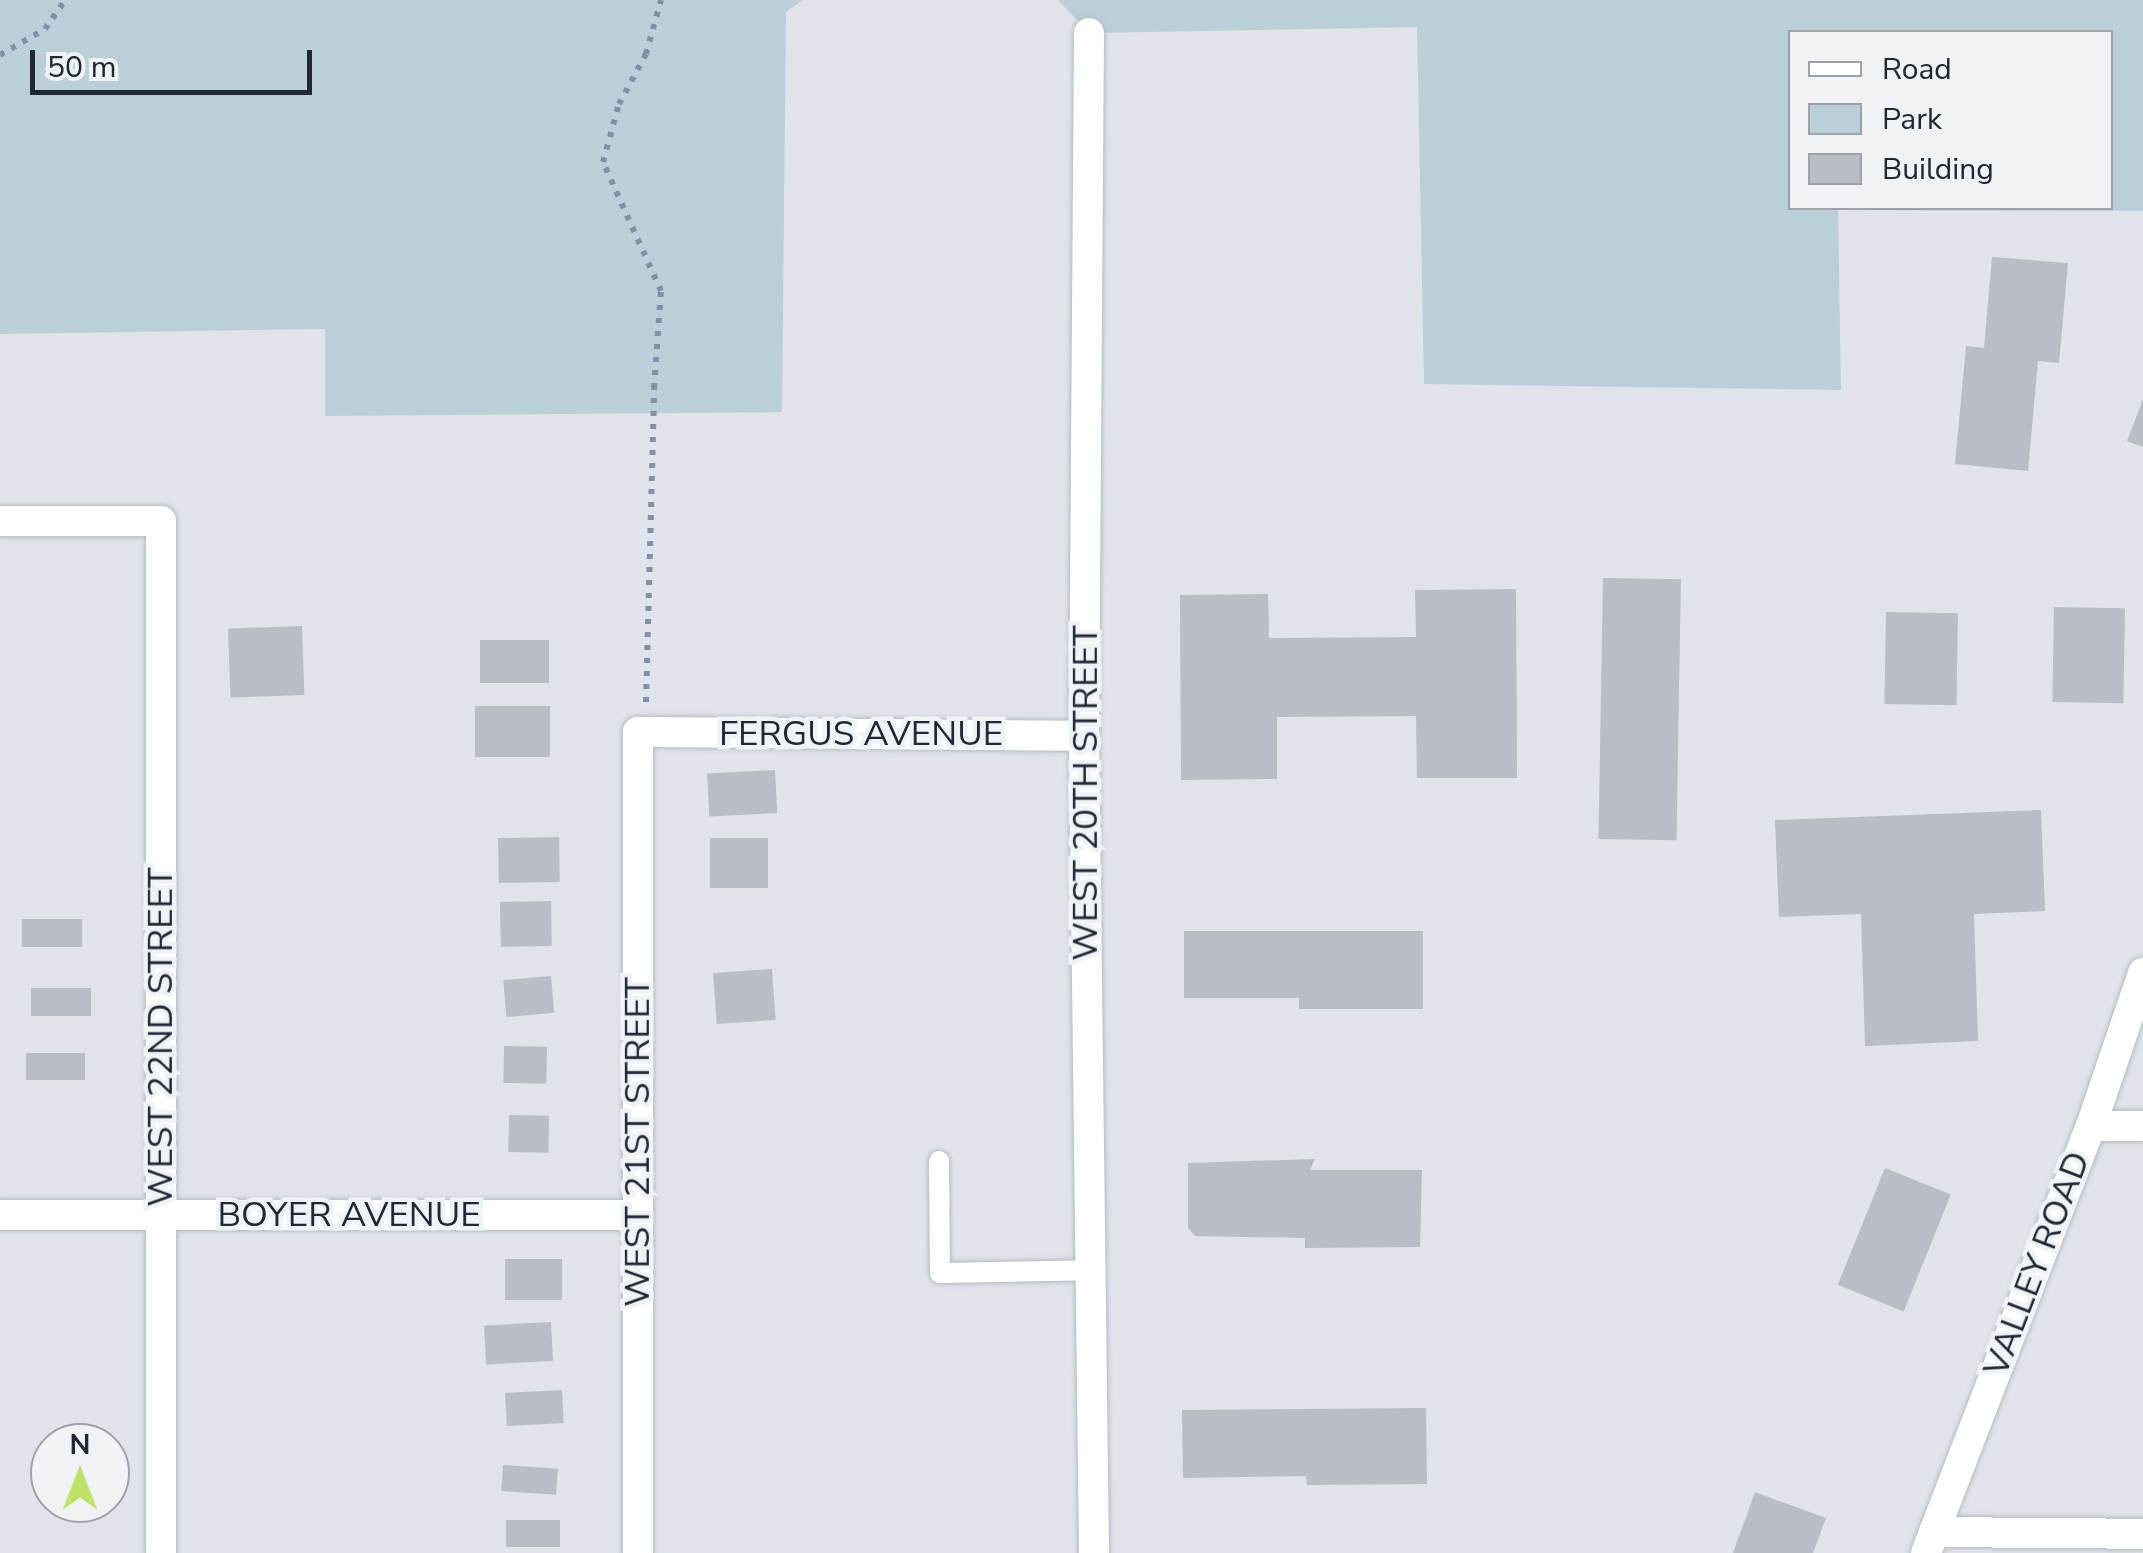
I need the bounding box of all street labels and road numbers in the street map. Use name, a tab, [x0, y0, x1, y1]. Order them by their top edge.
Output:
street label: WEST 20TH STREET	[1065, 625, 1107, 961]
street label: FERGUS AVENUE	[719, 713, 1003, 755]
street label: WEST 22ND STREET	[140, 867, 182, 1207]
street label: WEST 21ST STREET	[617, 977, 659, 1307]
street label: VALLEY ROAD	[1975, 1146, 2099, 1382]
street label: BOYER AVENUE	[217, 1194, 481, 1236]

